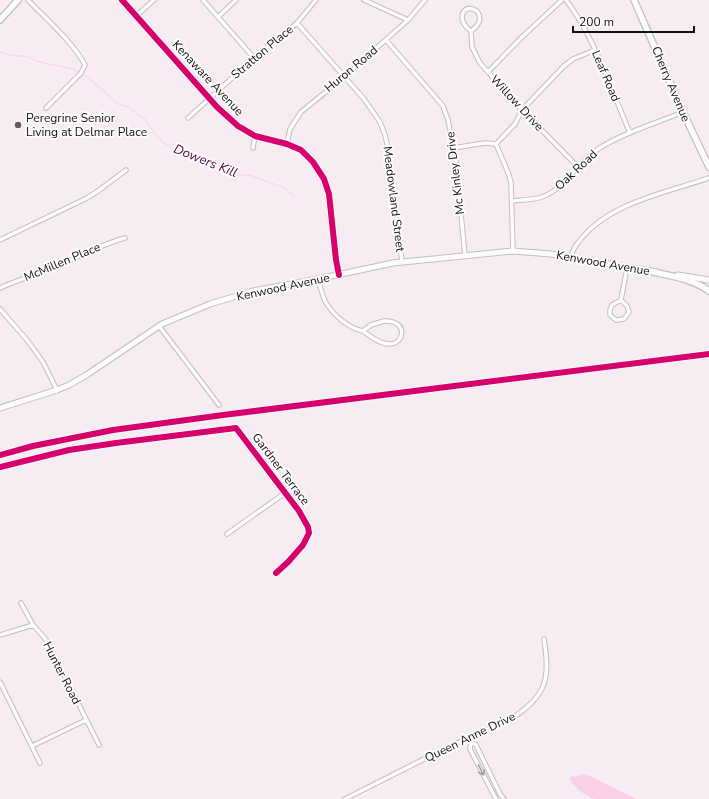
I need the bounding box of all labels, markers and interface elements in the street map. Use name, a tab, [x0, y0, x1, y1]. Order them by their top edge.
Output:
scale bar	[573, 8, 694, 34]
text: 200 m	[579, 14, 614, 30]
street label: Stratton Place	[228, 21, 296, 83]
street label: Kenaware Avenue	[169, 37, 247, 119]
street label: Huron Road	[321, 42, 381, 96]
street label: Cherry Avenue	[648, 44, 694, 124]
street label: Leaf Road	[588, 48, 624, 104]
street label: Willow Drive	[487, 71, 547, 135]
place label: Peregrine Senior Living at Delmar Place	[26, 110, 147, 140]
marker: Peregrine Senior Living at Delmar Place	[13, 120, 23, 130]
street label: Mc Kinley Drive	[442, 131, 468, 215]
water label: Dowers Kill	[171, 140, 240, 182]
street label: Meadowland Street	[380, 145, 409, 253]
street label: Oak Road	[551, 146, 601, 194]
street label: McMillen Place	[21, 239, 103, 285]
street label: Kenwood Avenue	[555, 247, 651, 279]
street label: Kenwood Avenue	[235, 269, 331, 305]
street label: Gardner Terrace	[249, 430, 313, 508]
street label: Hunter Road	[39, 639, 85, 707]
street label: Queen Anne Drive	[422, 708, 518, 766]
one-way arrow	[478, 764, 485, 776]

